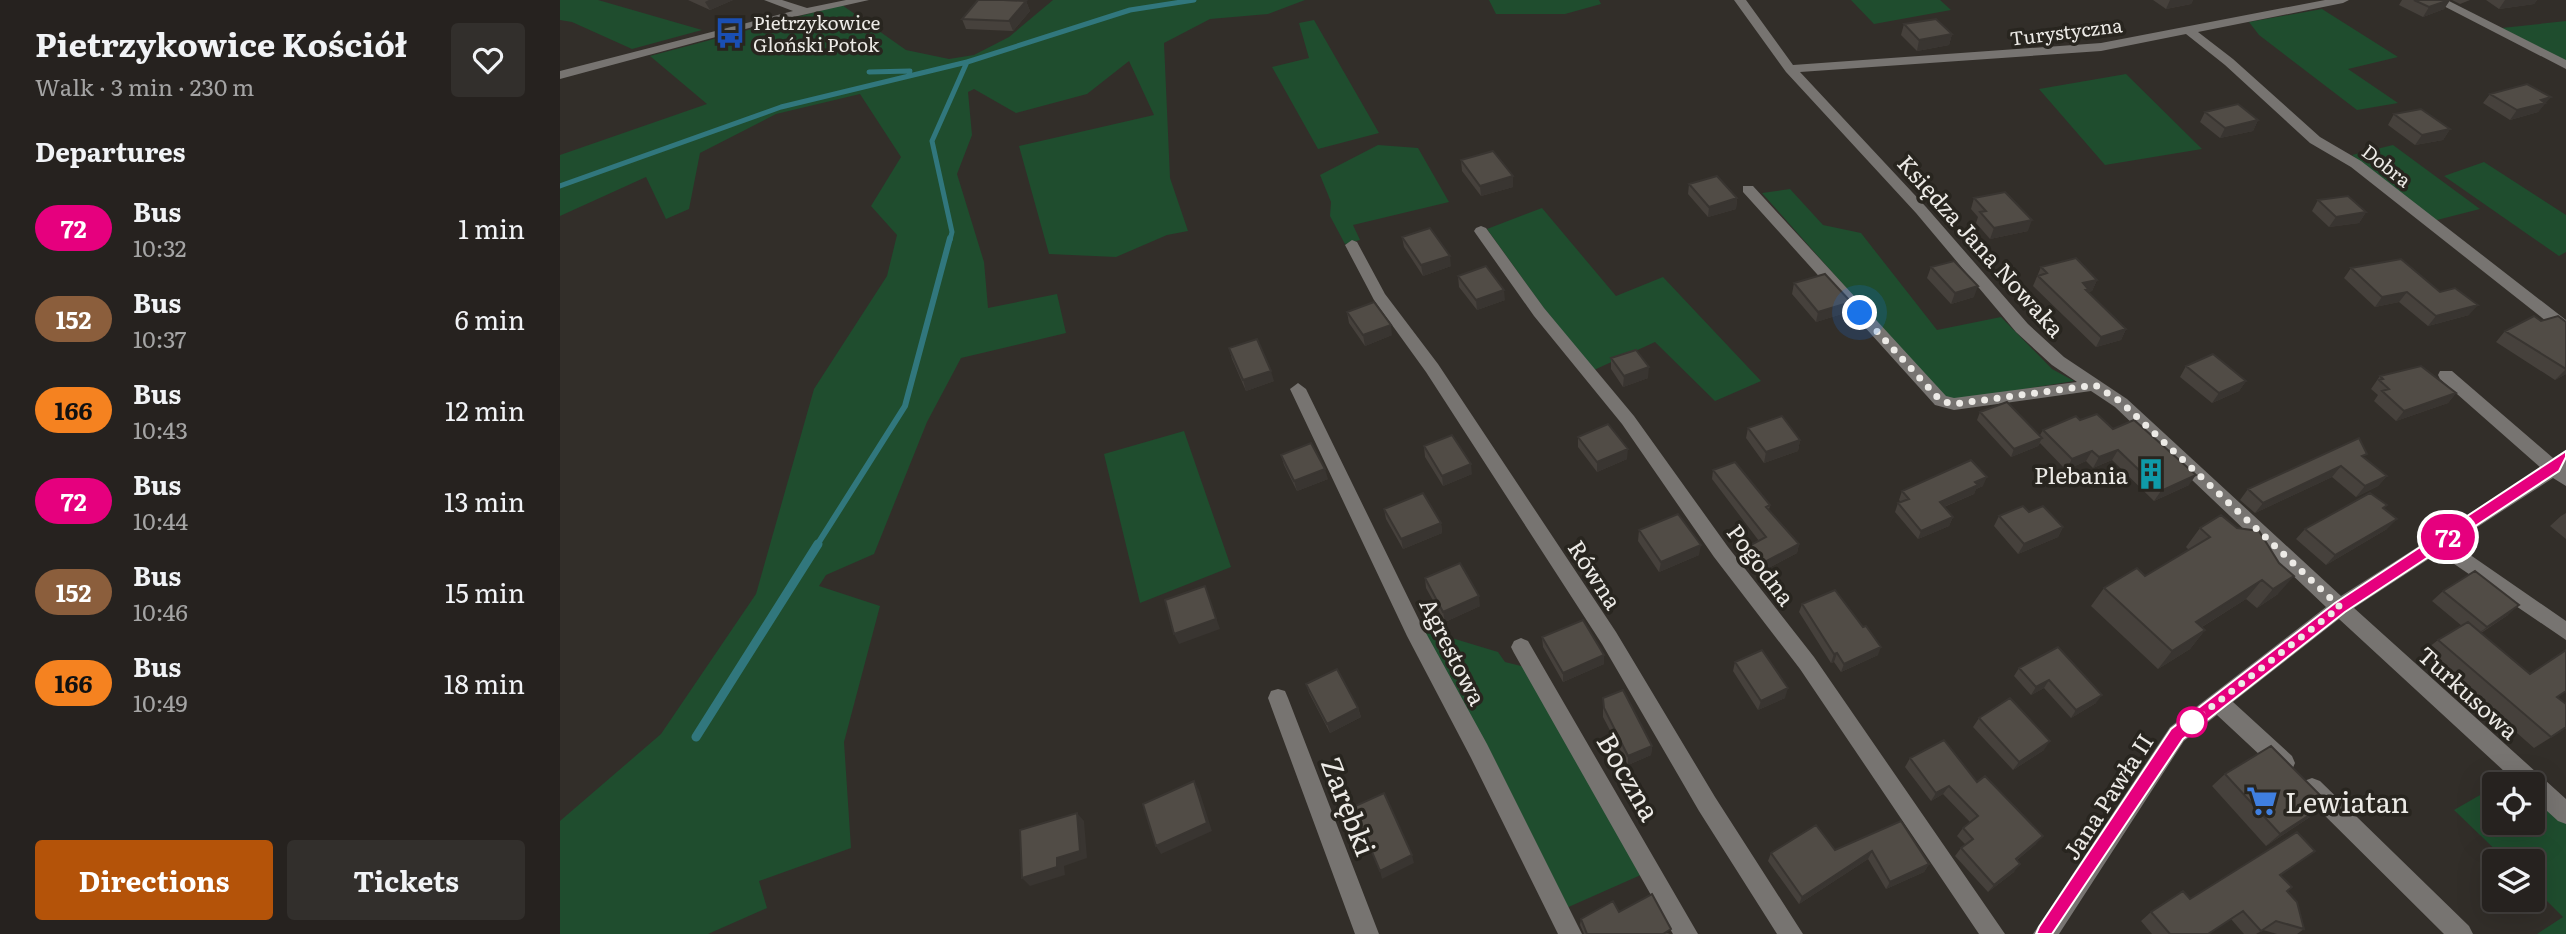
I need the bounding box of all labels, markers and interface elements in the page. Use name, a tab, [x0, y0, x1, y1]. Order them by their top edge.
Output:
place label: Pietrzykowice Gloński Potok	[753, 8, 881, 58]
street label: Turystyczna	[2008, 10, 2125, 52]
bus stop icon: Pietrzykowice Gloński Potok	[713, 16, 747, 50]
text: Pietrzykowice Kościół	[35, 18, 407, 67]
button: heart	[451, 23, 525, 97]
text: Walk · 3 min · 230 m	[35, 69, 254, 103]
text: Departures	[35, 131, 186, 170]
street label: Dobra	[2356, 137, 2418, 194]
street label: Księdza Jana Nowaka	[1891, 146, 2074, 344]
text: Bus	[133, 191, 181, 230]
text: 1 min	[458, 208, 525, 247]
text: 72	[60, 210, 87, 245]
text: 10:32	[133, 230, 187, 264]
text: Bus	[133, 282, 181, 321]
your location	[1842, 295, 1877, 330]
text: 6 min	[455, 299, 525, 338]
text: 152	[56, 301, 91, 336]
text: 10:37	[133, 321, 187, 355]
text: Bus	[133, 373, 181, 412]
text: 12 min	[445, 390, 525, 429]
text: 166	[55, 392, 92, 427]
text: 10:43	[133, 412, 188, 446]
place label: Plebania	[2034, 457, 2129, 491]
building icon: Plebania	[2134, 457, 2168, 491]
text: Bus	[133, 464, 181, 503]
text: 13 min	[444, 481, 525, 520]
text: 72	[60, 483, 87, 518]
text: 10:44	[133, 503, 188, 537]
line badge: 72	[2416, 514, 2480, 560]
street label: Pogodna	[1720, 516, 1804, 613]
text: 72	[2435, 519, 2461, 554]
street label: Równa	[1561, 533, 1631, 616]
text: Bus	[133, 555, 181, 594]
text: 15 min	[445, 572, 525, 611]
text: 152	[56, 574, 91, 609]
street label: Agrestowa	[1412, 591, 1496, 711]
text: 10:46	[133, 594, 188, 628]
street label: Turkusowa	[2411, 637, 2527, 747]
text: Bus	[133, 646, 181, 685]
text: 18 min	[444, 663, 525, 702]
text: 166	[55, 665, 92, 700]
text: 10:49	[133, 685, 188, 719]
unlabelled marker	[2177, 707, 2207, 737]
street label: Boczna	[1588, 724, 1672, 828]
street label: Jana Pawła II	[2053, 726, 2161, 866]
street label: Zarębki	[1312, 750, 1388, 862]
map controls	[2482, 772, 2545, 912]
button: locate	[2482, 772, 2545, 835]
place label: Lewiatan	[2285, 780, 2409, 822]
supermarket icon: Lewiatan	[2245, 784, 2279, 818]
button: Directions	[35, 840, 273, 920]
button: Tickets	[287, 840, 525, 920]
button: layers	[2482, 849, 2545, 912]

